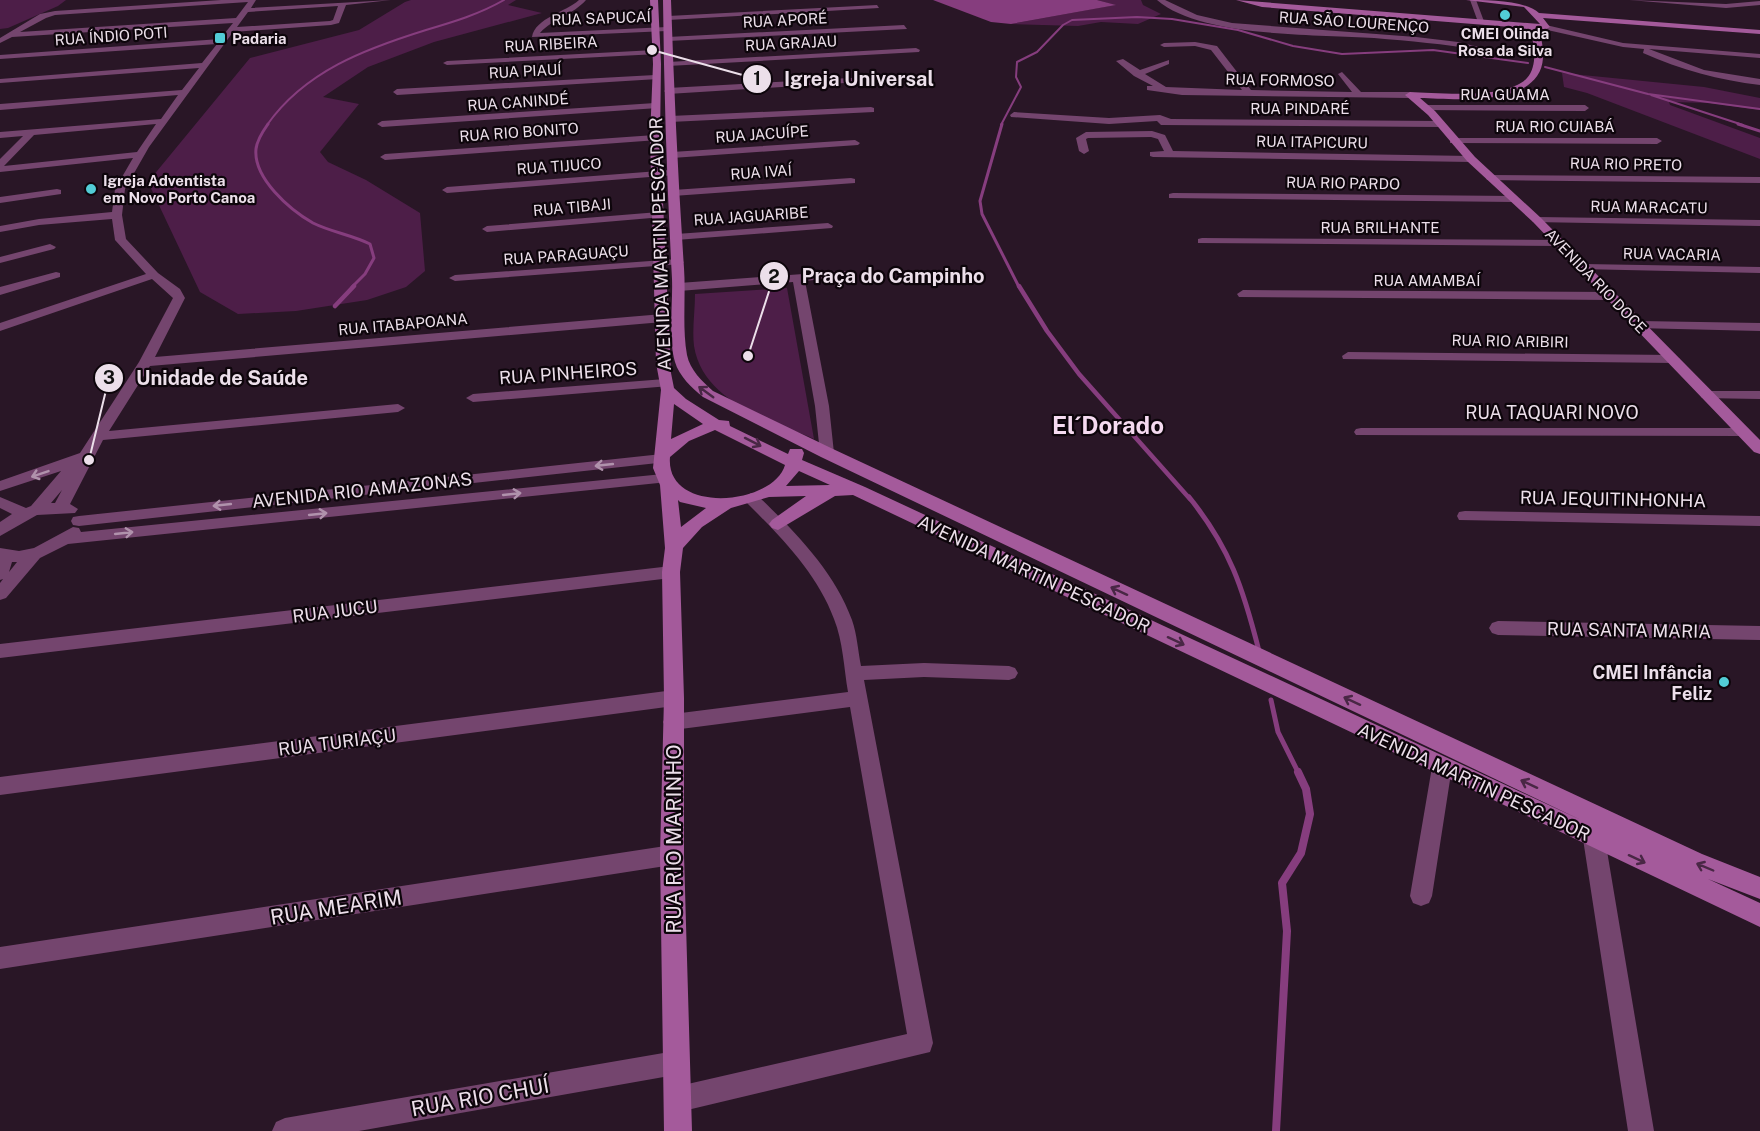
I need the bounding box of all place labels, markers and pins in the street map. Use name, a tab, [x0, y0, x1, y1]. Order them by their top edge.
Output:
marker: CMEI Olinda Rosa da Silva	[1498, 8, 1512, 22]
place label: CMEI Olinda Rosa da Silva	[1458, 25, 1552, 59]
place label: Padaria	[232, 30, 286, 47]
marker: Padaria	[213, 31, 227, 45]
callout: Igreja Universal	[742, 60, 946, 98]
place label: Igreja Adventista em Novo Porto Canoa	[103, 172, 255, 206]
marker: Igreja Adventista em Novo Porto Canoa	[84, 182, 98, 196]
callout: Praça do Campinho	[759, 257, 996, 295]
callout: Unidade de Saúde	[94, 359, 320, 397]
place label: CMEI Infância Feliz	[1592, 662, 1712, 704]
marker: CMEI Infância Feliz	[1717, 675, 1731, 689]

